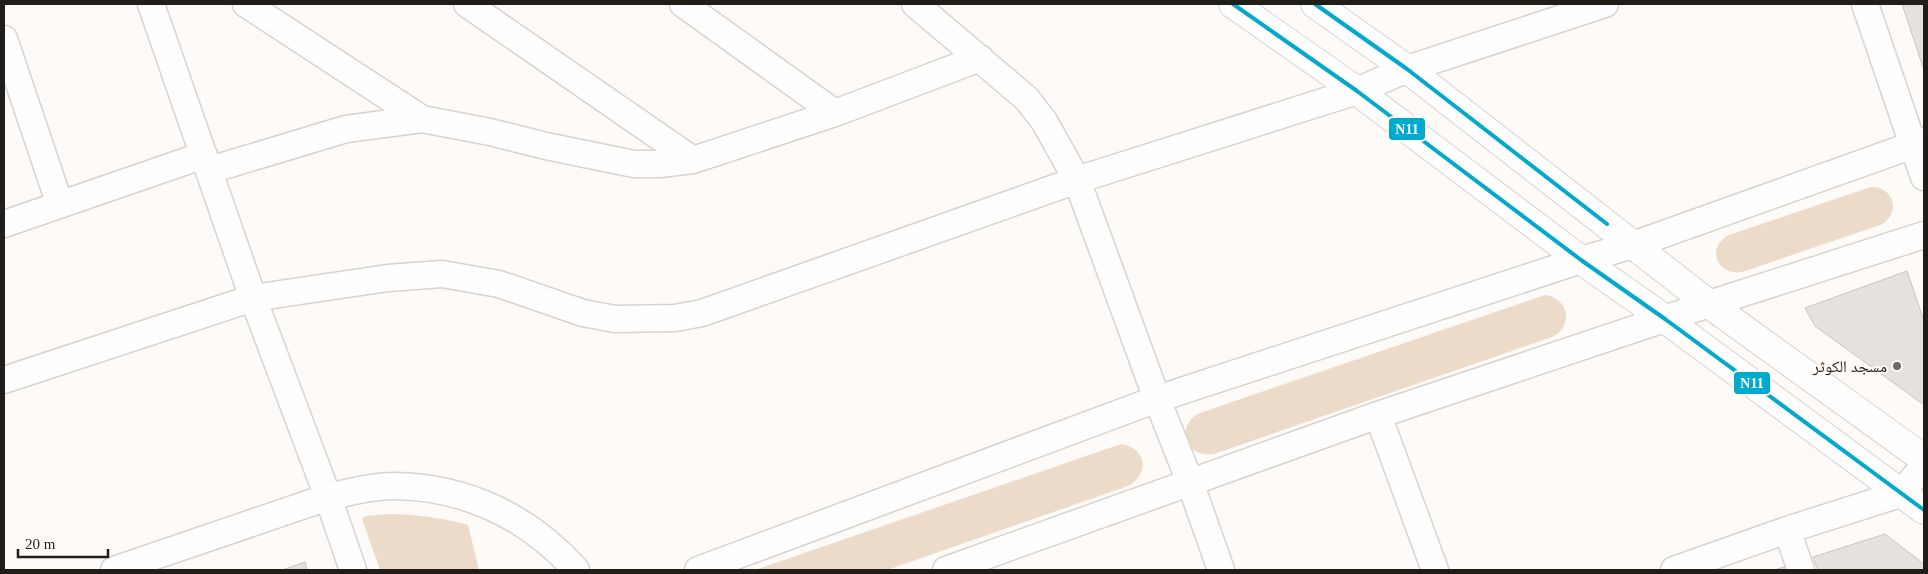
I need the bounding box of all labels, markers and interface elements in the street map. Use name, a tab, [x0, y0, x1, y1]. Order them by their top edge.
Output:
line badge: N11	[1388, 117, 1426, 141]
text: N11	[1395, 122, 1419, 137]
place label: مسجد الكوثر	[1812, 358, 1887, 376]
marker: مسجد الكوثر	[1891, 360, 1903, 372]
line badge: N11	[1733, 371, 1771, 395]
text: N11	[1740, 376, 1764, 391]
scale bar	[18, 526, 108, 558]
text: 20 m	[25, 536, 56, 552]

